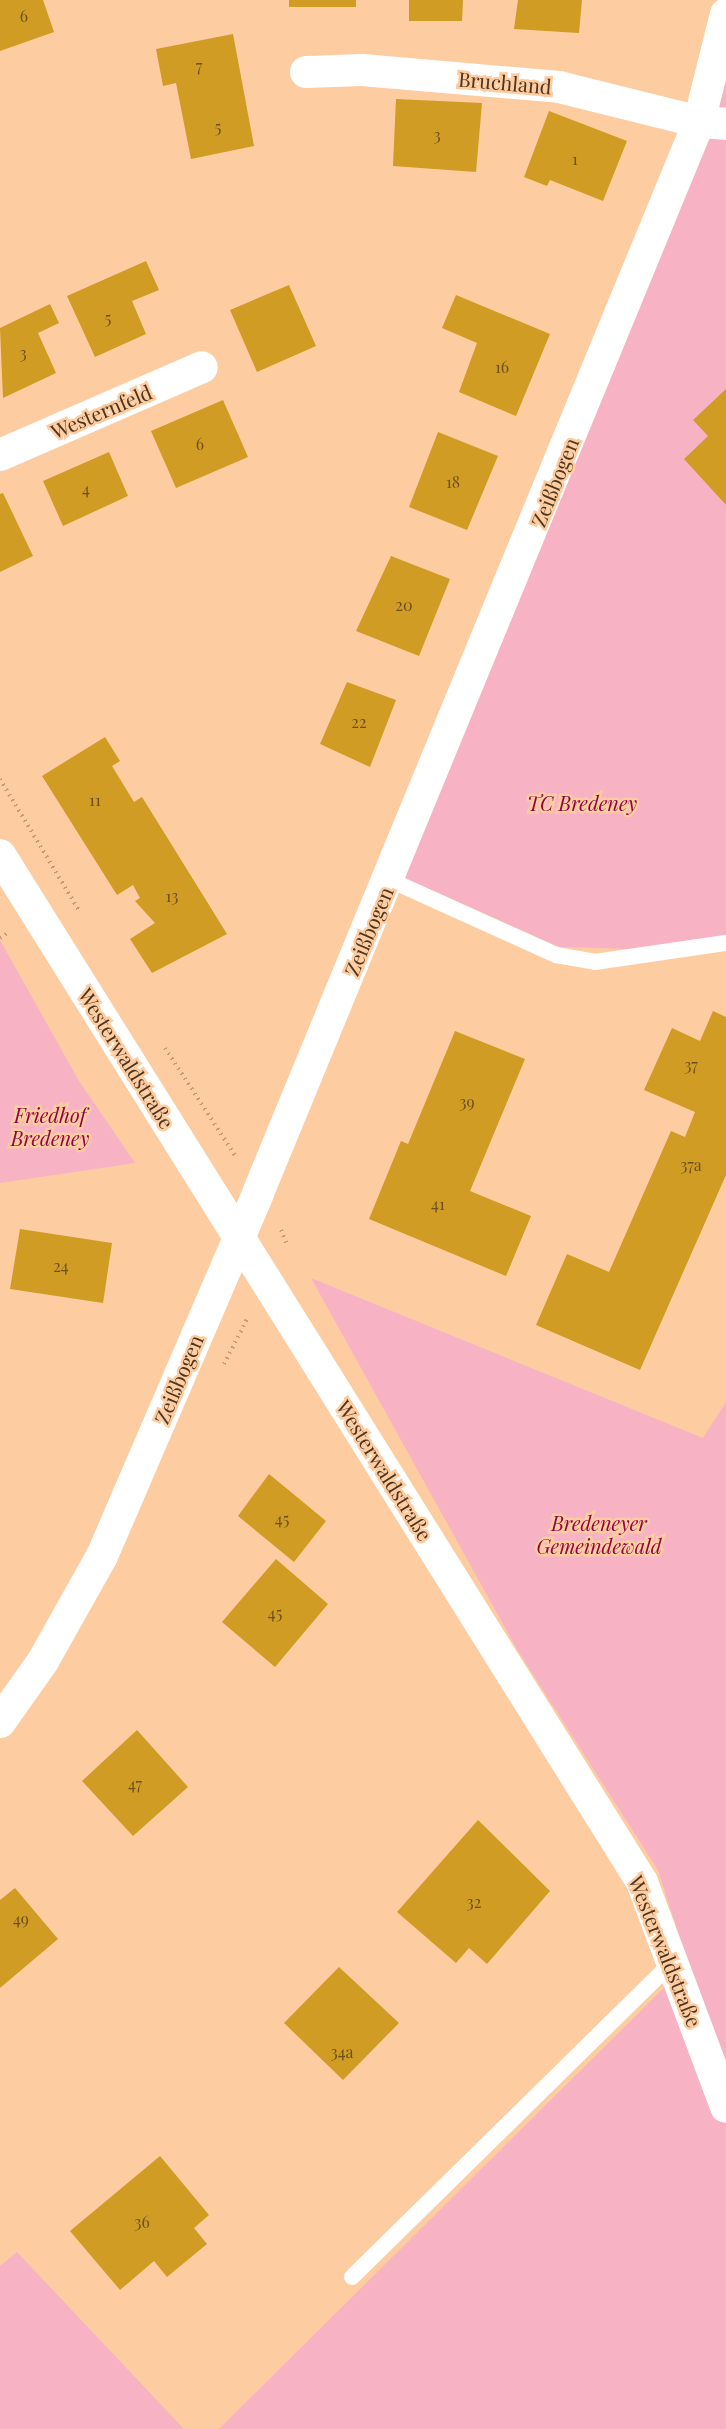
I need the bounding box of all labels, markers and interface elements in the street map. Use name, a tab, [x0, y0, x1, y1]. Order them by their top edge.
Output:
house number: 6	[20, 6, 28, 26]
house number: 7	[196, 56, 202, 76]
street label: Bruchland	[457, 66, 553, 98]
house number: 5	[215, 117, 221, 137]
house number: 3	[433, 125, 441, 145]
house number: 1	[572, 149, 578, 169]
house number: 5	[105, 308, 111, 328]
house number: 3	[19, 343, 27, 363]
house number: 16	[495, 357, 509, 377]
street label: Westernfeld	[47, 379, 155, 443]
house number: 6	[196, 434, 204, 454]
street label: Zeißbogen	[525, 434, 583, 530]
house number: 18	[446, 472, 460, 492]
house number: 4	[82, 479, 90, 499]
house number: 20	[395, 595, 413, 615]
house number: 22	[351, 712, 367, 732]
house number: 11	[89, 790, 101, 810]
park label: TC Bredeney	[527, 790, 637, 814]
street label: Zeißbogen	[339, 883, 397, 979]
house number: 13	[166, 886, 178, 906]
street label: Westerwaldstraße	[74, 983, 180, 1133]
house number: 37	[684, 1055, 698, 1075]
house number: 39	[459, 1092, 475, 1112]
park label: Friedhof Bredeney	[11, 1102, 89, 1149]
house number: 37a	[680, 1155, 702, 1175]
house number: 41	[431, 1194, 445, 1214]
house number: 24	[53, 1256, 69, 1276]
street label: Zeißbogen	[149, 1331, 207, 1427]
street label: Westerwaldstraße	[332, 1395, 438, 1545]
house number: 45	[275, 1509, 289, 1529]
park label: Bredeneyer Gemeindewald	[536, 1510, 662, 1557]
house number: 45	[268, 1603, 282, 1623]
house number: 47	[128, 1774, 142, 1794]
street label: Westerwaldstraße	[625, 1872, 707, 2030]
house number: 32	[467, 1892, 481, 1912]
house number: 49	[13, 1909, 29, 1929]
house number: 34a	[330, 2042, 354, 2062]
house number: 36	[134, 2212, 150, 2232]

